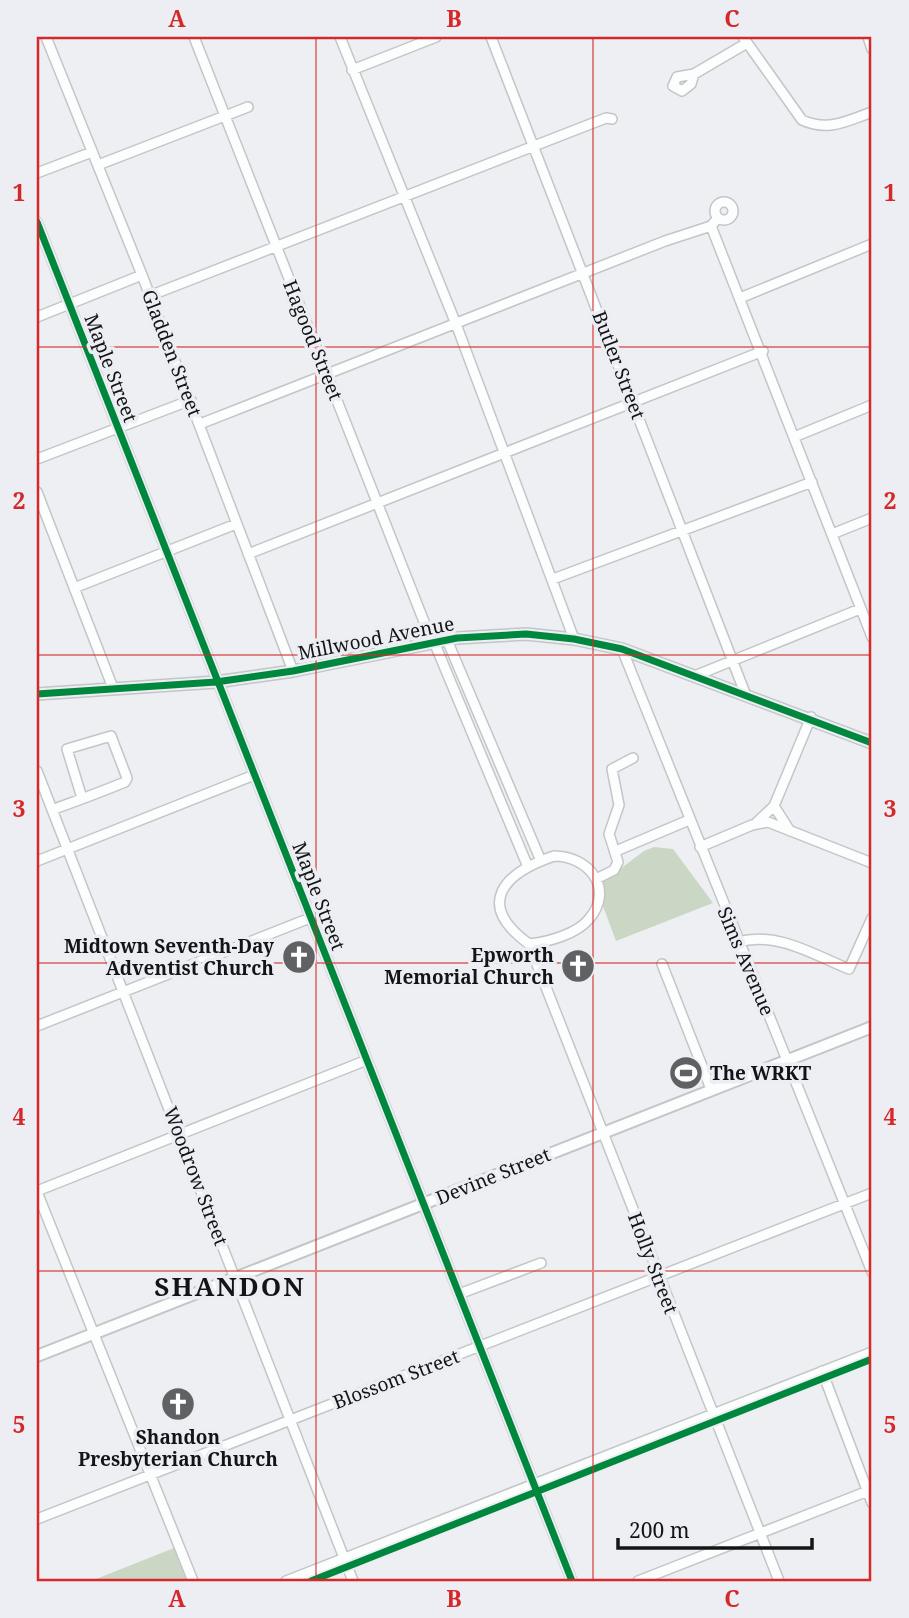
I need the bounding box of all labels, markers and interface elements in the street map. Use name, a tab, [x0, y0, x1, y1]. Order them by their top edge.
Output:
text: A	[168, 2, 186, 34]
text: B	[446, 2, 462, 34]
text: C	[724, 2, 740, 34]
text: 1	[13, 176, 26, 208]
text: 1	[884, 176, 897, 208]
street label: Hagood Street	[277, 276, 349, 404]
street label: Gladden Street	[136, 286, 208, 420]
street label: Butler Street	[586, 307, 652, 423]
street label: Maple Street	[78, 310, 144, 426]
text: 2	[13, 484, 26, 516]
text: 2	[884, 484, 897, 516]
street label: Millwood Avenue	[296, 610, 456, 666]
text: 3	[13, 792, 26, 824]
text: 3	[884, 792, 897, 824]
street label: Maple Street	[286, 838, 352, 954]
street label: Sims Avenue	[711, 903, 781, 1019]
place label: Midtown Seventh-Day Adventist Church	[64, 933, 274, 981]
church icon: Midtown Seventh-Day Adventist Church	[280, 938, 318, 976]
place label: Epworth Memorial Church	[384, 942, 554, 990]
church icon: Epworth Memorial Church	[559, 947, 597, 985]
sports icon: The WRKT	[667, 1054, 705, 1092]
place label: The WRKT	[710, 1060, 812, 1086]
text: 4	[13, 1100, 26, 1132]
text: 4	[884, 1100, 897, 1132]
street label: Woodrow Street	[158, 1103, 235, 1249]
street label: Devine Street	[432, 1141, 554, 1211]
street label: Holly Street	[622, 1209, 684, 1318]
district label: SHANDON	[154, 1268, 306, 1304]
street label: Blossom Street	[329, 1343, 463, 1415]
church icon: Shandon Presbyterian Church	[159, 1385, 197, 1423]
text: 5	[13, 1408, 26, 1440]
text: 5	[884, 1408, 897, 1440]
place label: Shandon Presbyterian Church	[78, 1424, 278, 1472]
scale bar	[618, 1506, 813, 1550]
text: 200 m	[629, 1516, 690, 1544]
text: A	[168, 1582, 186, 1614]
text: B	[446, 1582, 462, 1614]
text: C	[724, 1582, 740, 1614]

